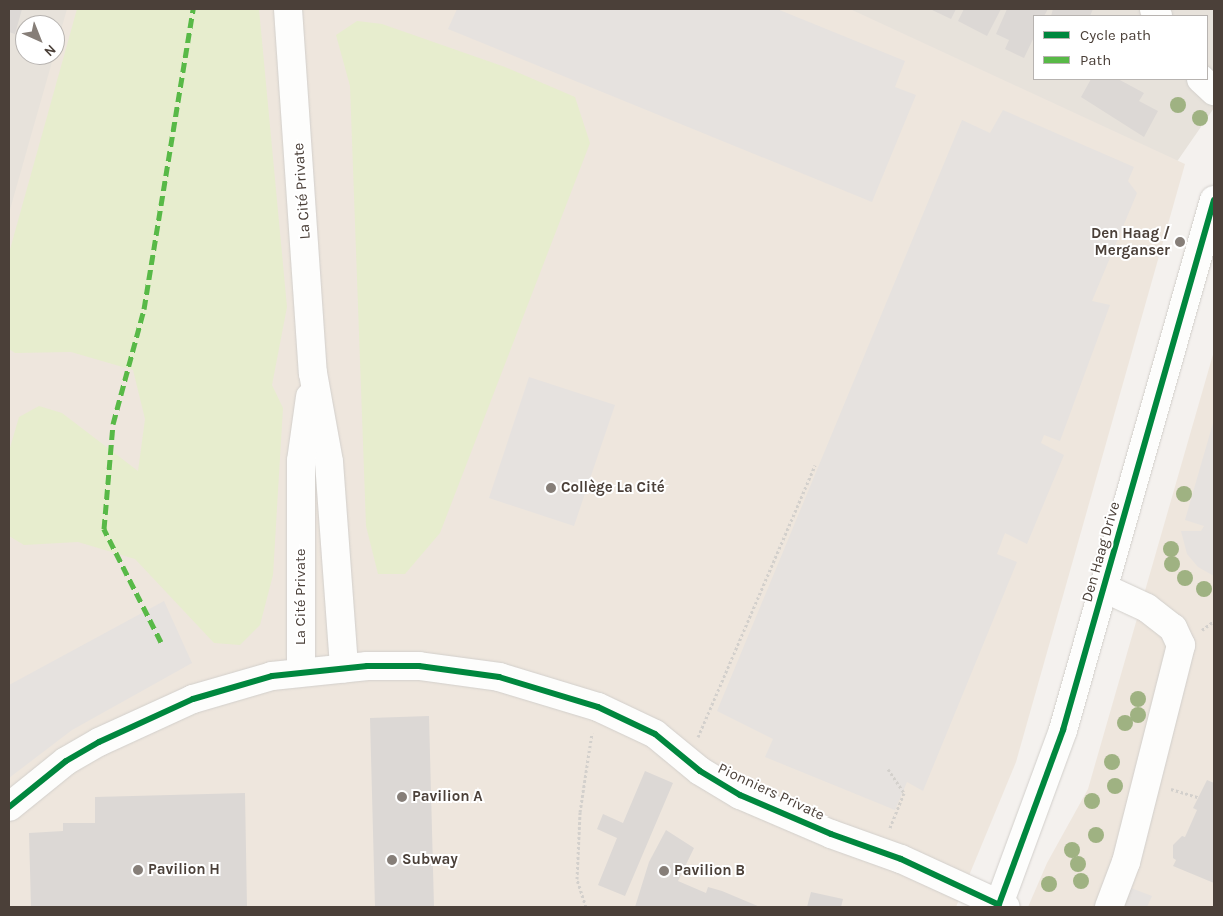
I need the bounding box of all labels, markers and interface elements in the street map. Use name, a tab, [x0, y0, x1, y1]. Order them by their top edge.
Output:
north arrow	[15, 15, 65, 65]
legend	[1033, 15, 1208, 80]
text: Cycle path	[1080, 26, 1151, 44]
text: N	[41, 41, 60, 60]
text: Path	[1080, 51, 1111, 69]
street label: La Cité Private	[290, 142, 314, 240]
place label: Den Haag / Merganser	[1091, 224, 1170, 259]
marker: Den Haag / Merganser	[1174, 236, 1186, 248]
place label: Collège La Cité	[561, 479, 665, 497]
marker: Collège La Cité	[545, 482, 557, 494]
street label: Den Haag Drive	[1078, 500, 1124, 604]
street label: La Cité Private	[292, 549, 310, 645]
street label: Pionniers Private	[715, 759, 827, 825]
place label: Pavilion A	[412, 788, 483, 806]
marker: Pavilion A	[396, 791, 408, 803]
place label: Subway	[402, 851, 458, 869]
marker: Subway	[386, 854, 398, 866]
place label: Pavilion H	[148, 861, 220, 879]
place label: Pavilion B	[674, 862, 745, 880]
marker: Pavilion H	[132, 864, 144, 876]
marker: Pavilion B	[658, 865, 670, 877]

